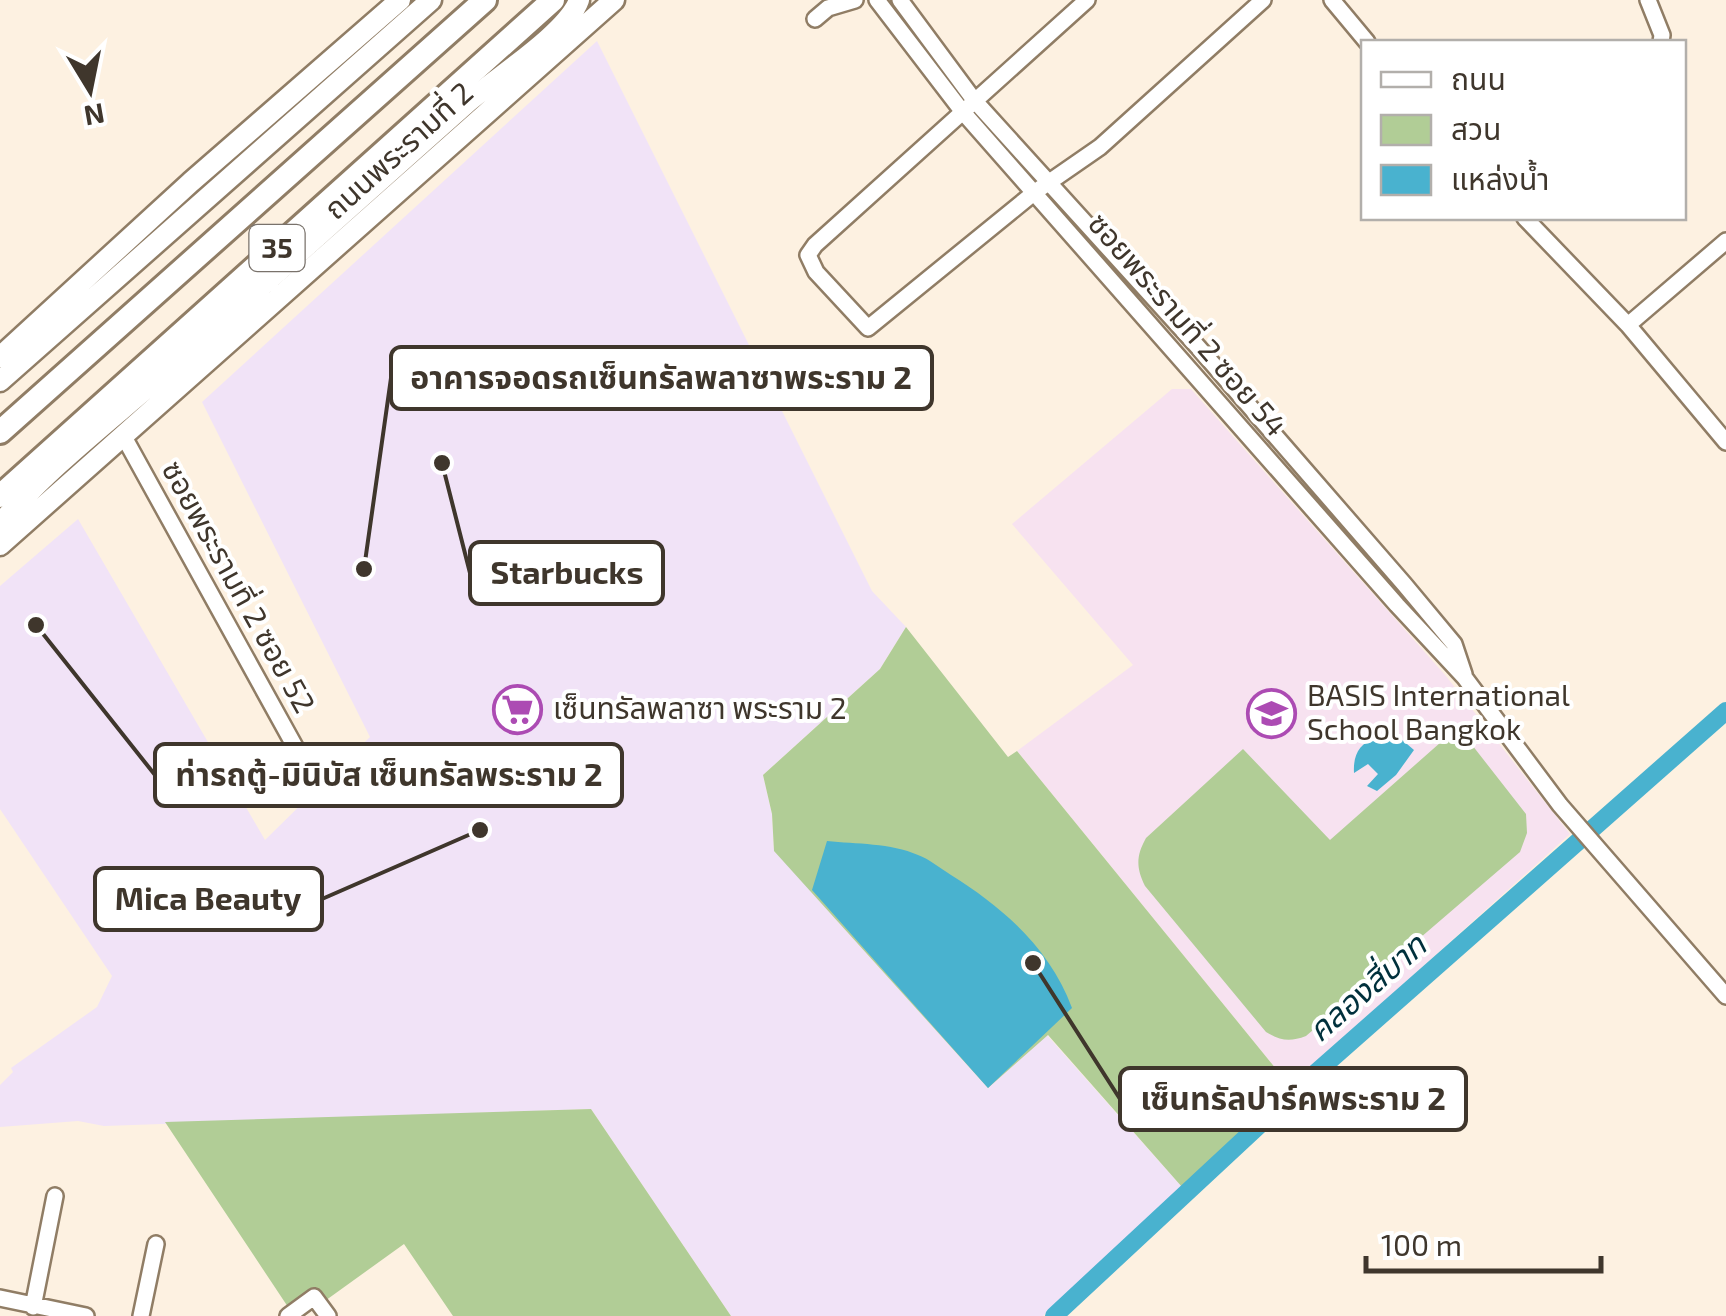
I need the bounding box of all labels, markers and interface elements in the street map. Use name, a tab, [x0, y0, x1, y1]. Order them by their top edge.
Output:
north arrow	[40, 40, 140, 140]
legend	[1361, 40, 1686, 220]
text: ถนน	[1451, 60, 1506, 96]
street label: ถนนพระรามที่ 2	[315, 73, 479, 226]
text: N	[82, 97, 107, 134]
text: สวน	[1451, 110, 1501, 146]
text: แหล่งน้ำ	[1451, 159, 1549, 196]
street label: ซอยพระรามที่ 2 ซอย 54	[1082, 204, 1296, 443]
road number: 35	[250, 225, 304, 271]
callout: อาคารจอดรถเซ็นทรัลพลาซาพระราม 2	[391, 347, 932, 409]
text: อาคารจอดรถเซ็นทรัลพลาซาพระราม 2	[410, 357, 912, 395]
street label: ซอยพระรามที่ 2 ซอย 52	[156, 453, 325, 718]
callout: Starbucks	[470, 542, 663, 604]
text: Starbucks	[491, 552, 643, 590]
place label: BASIS International School Bangkok	[1307, 676, 1570, 746]
supermarket icon: เซ็นทรัลพลาซา พระราม 2	[492, 683, 544, 735]
school or university icon: BASIS International School Bangkok	[1246, 687, 1298, 739]
place label: เซ็นทรัลพลาซา พระราม 2	[553, 689, 847, 725]
callout: ท่ารถตู้-มินิบัส เซ็นทรัลพระราม 2	[155, 744, 622, 806]
text: ท่ารถตู้-มินิบัส เซ็นทรัลพระราม 2	[175, 754, 603, 794]
callout: Mica Beauty	[95, 868, 322, 930]
text: Mica Beauty	[115, 878, 301, 917]
water label: คลองสี่บาท	[1298, 923, 1433, 1048]
callout: เซ็นทรัลปาร์คพระราม 2	[1120, 1068, 1466, 1130]
text: เซ็นทรัลปาร์คพระราม 2	[1140, 1078, 1446, 1116]
scale bar	[1366, 1211, 1601, 1273]
text: 100 m	[1381, 1226, 1462, 1262]

